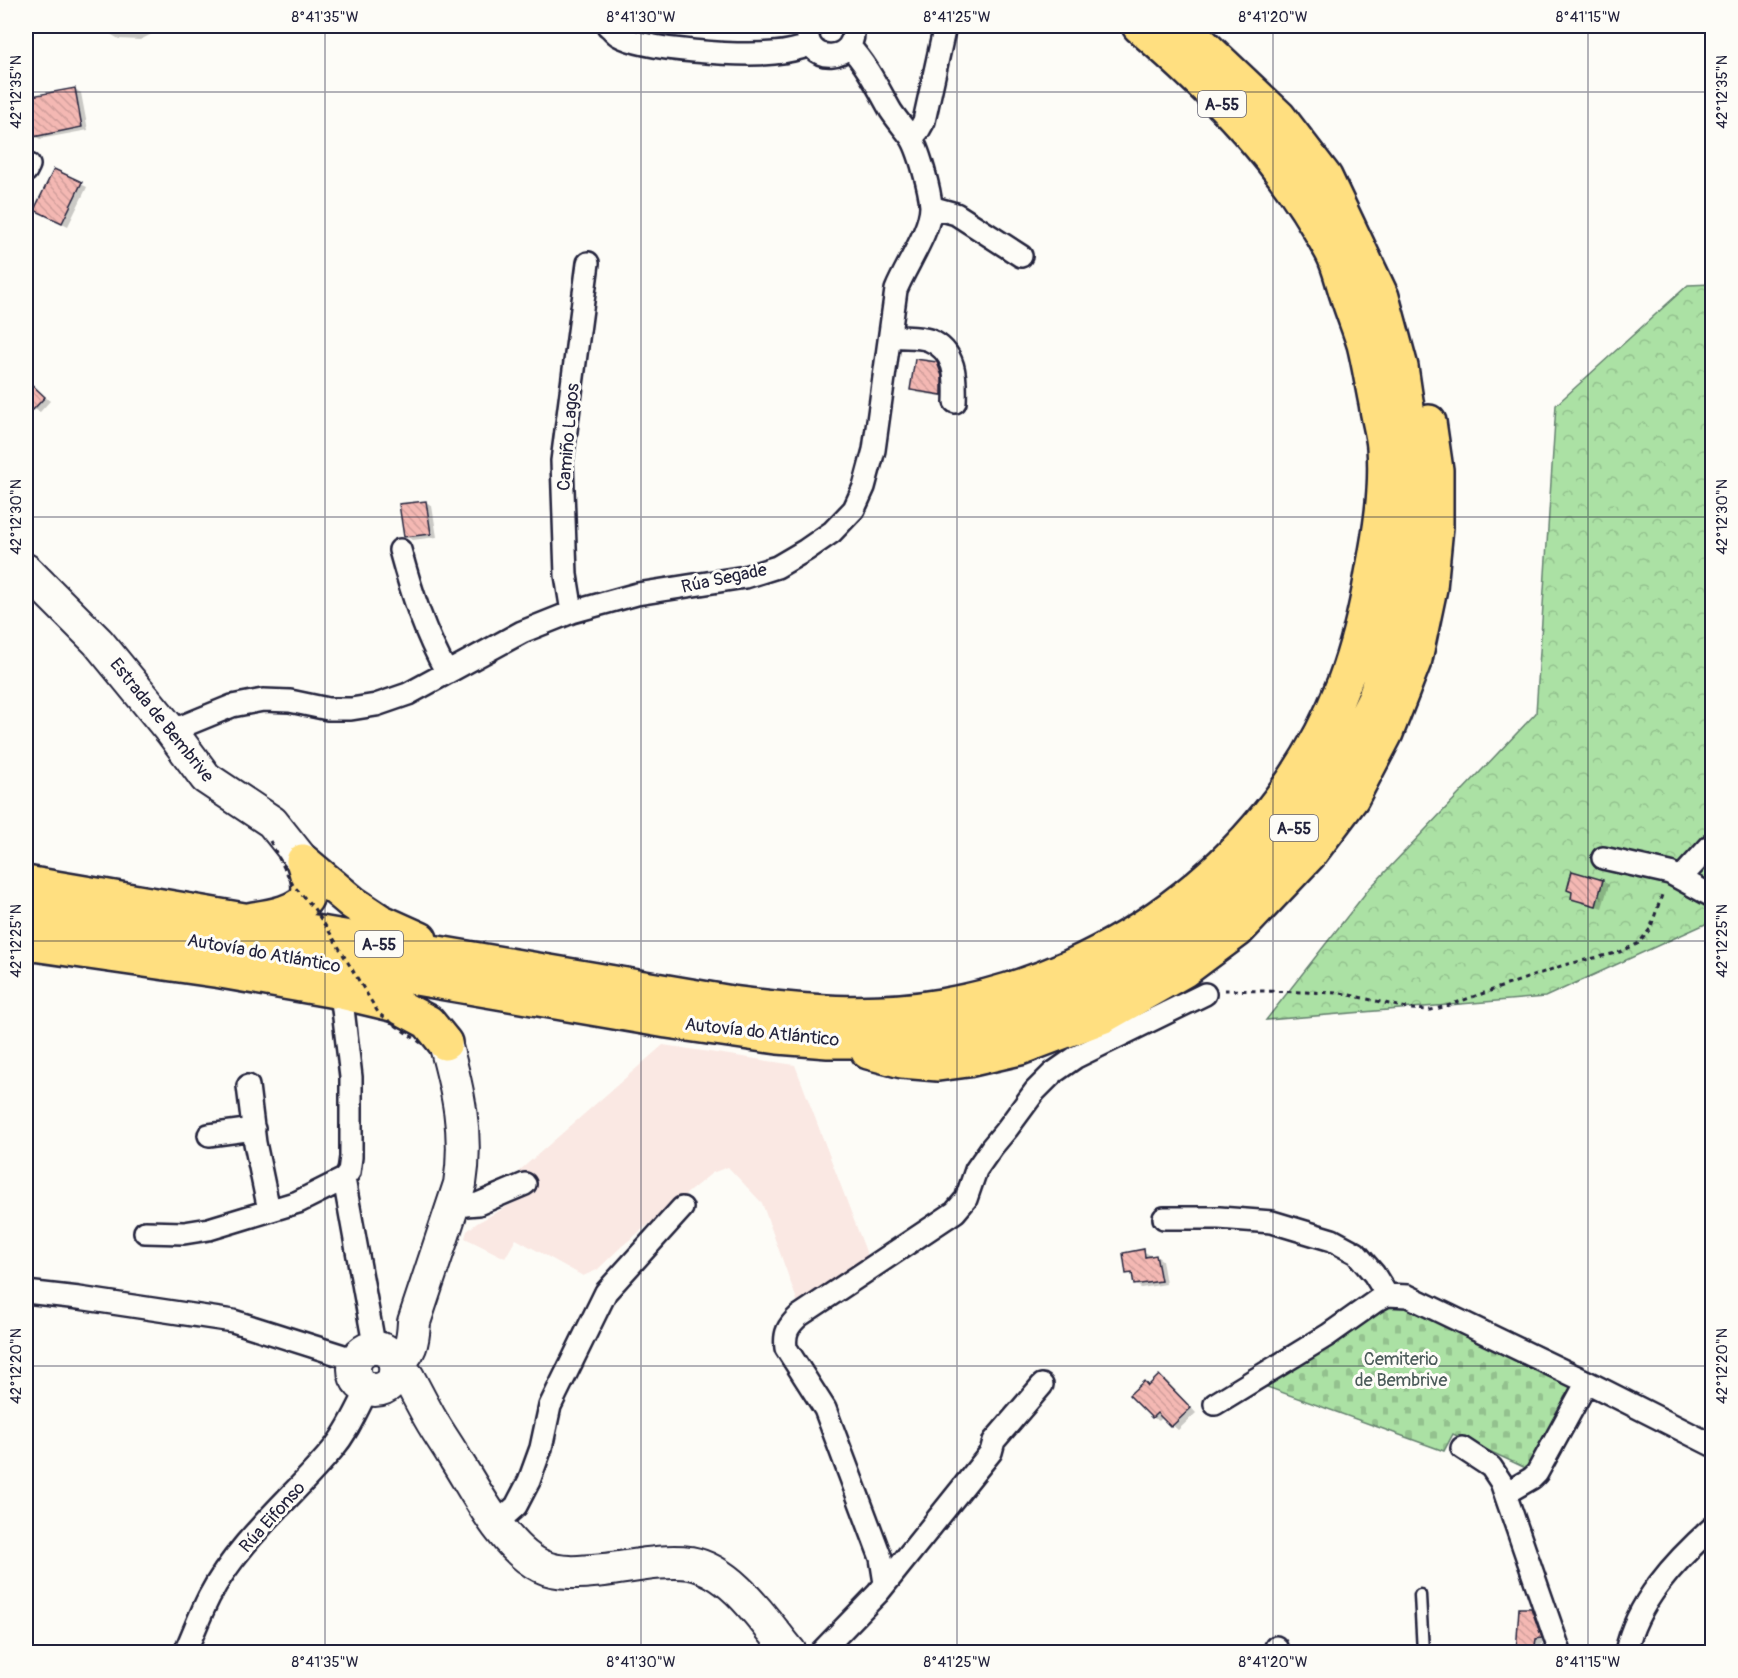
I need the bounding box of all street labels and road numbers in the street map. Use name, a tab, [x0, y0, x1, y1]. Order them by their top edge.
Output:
road number: A-55	[1198, 91, 1246, 117]
street label: Camiño Lagos	[552, 382, 585, 492]
street label: Rúa Segade	[679, 558, 769, 599]
street label: Estrada de Bembrive	[104, 654, 219, 787]
road number: A-55	[1270, 815, 1318, 841]
street label: Autovía do Atlántico	[185, 929, 343, 978]
road number: A-55	[355, 931, 403, 957]
street label: Autovía do Atlántico	[684, 1013, 841, 1052]
street label: Rúa Eifonso	[234, 1477, 311, 1558]

